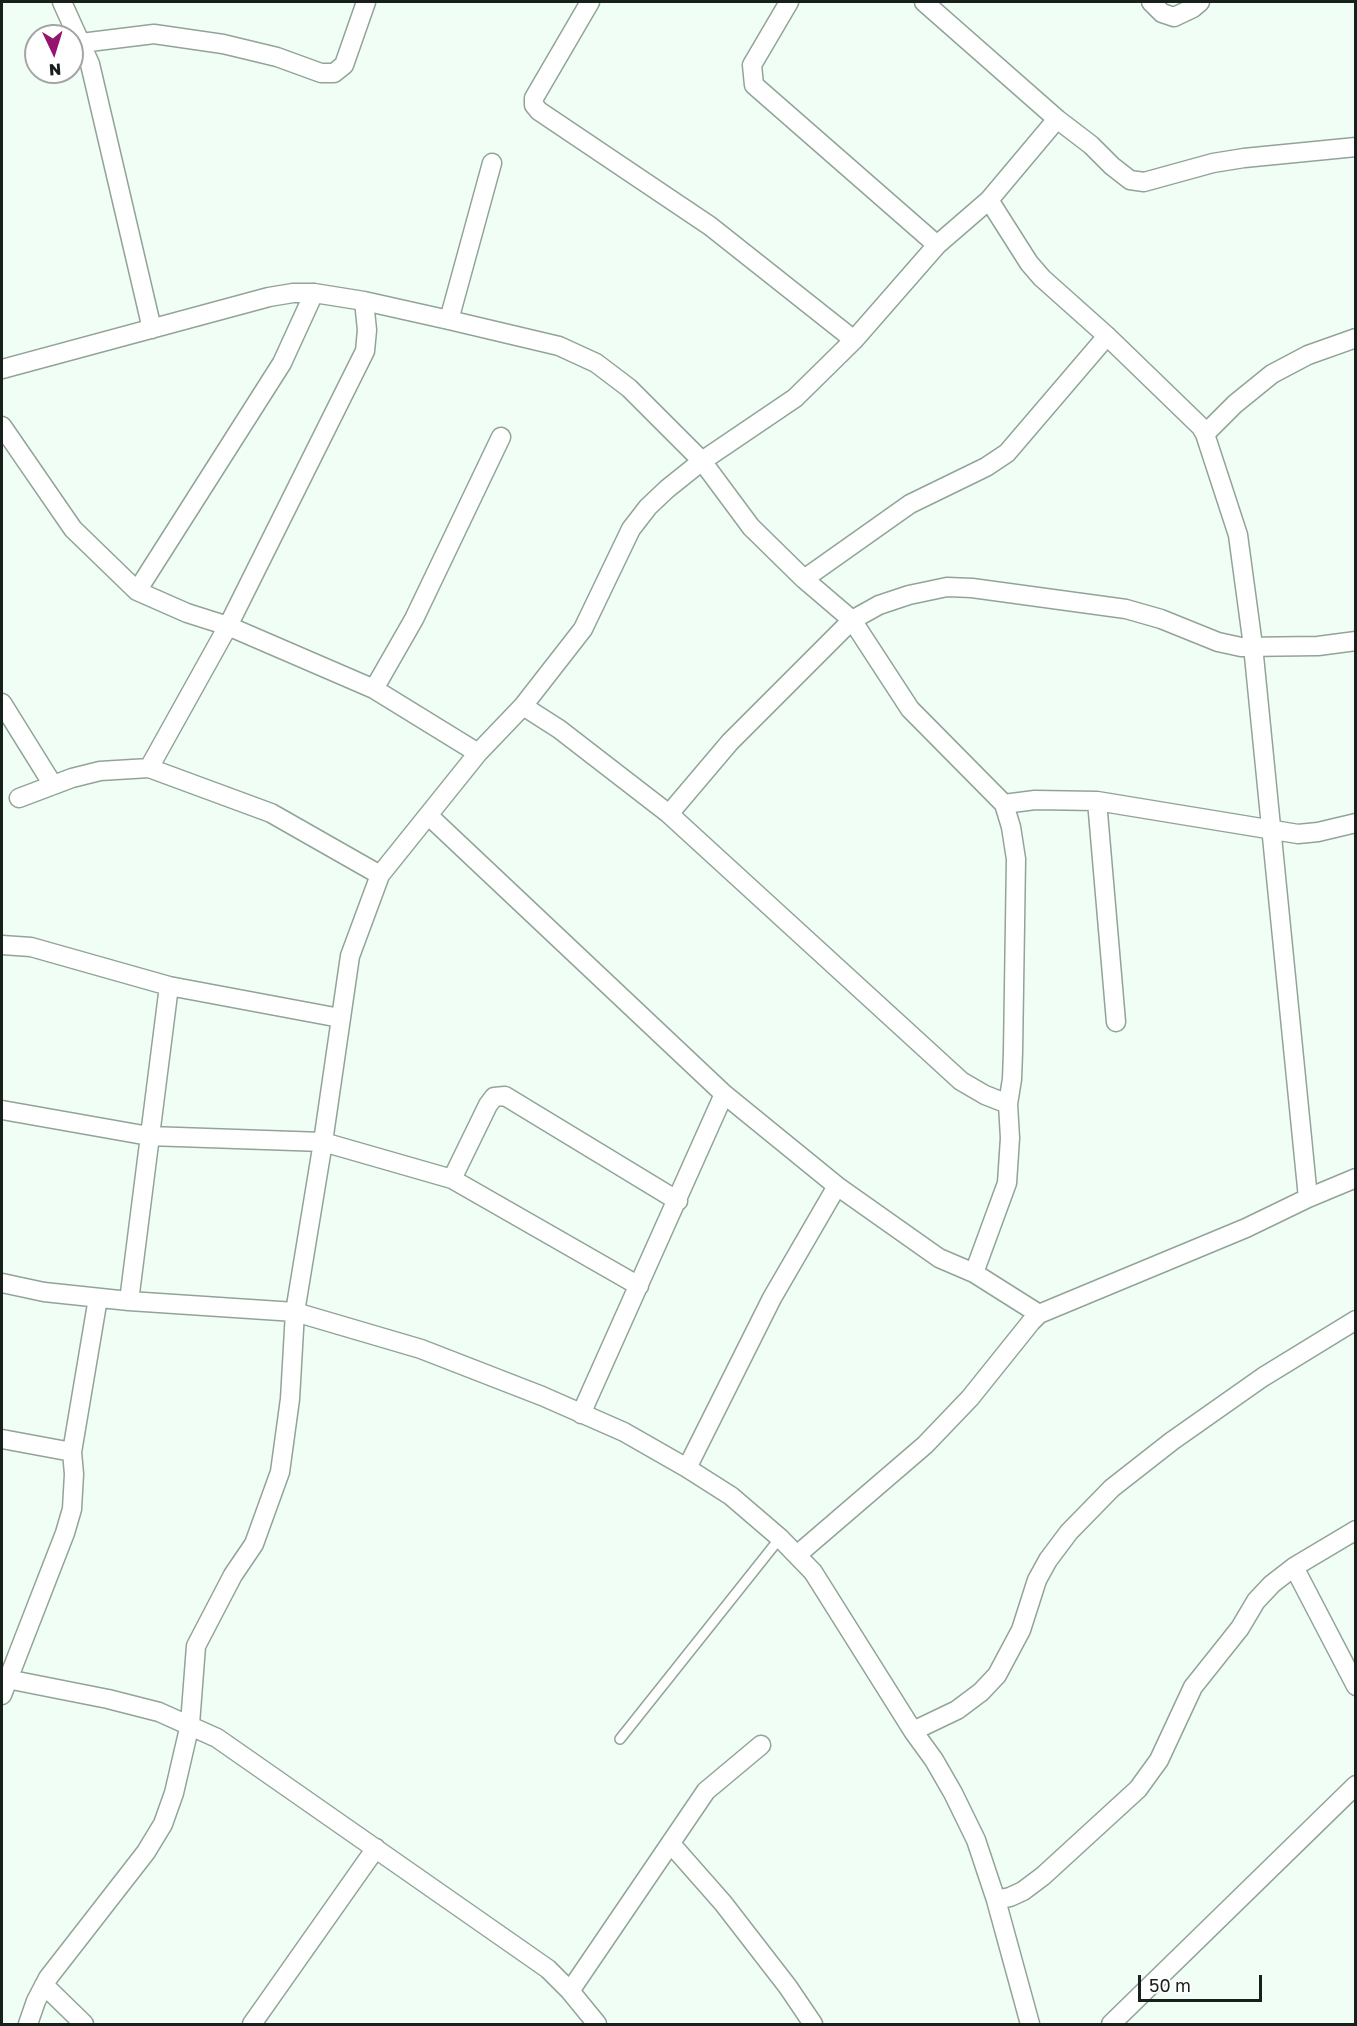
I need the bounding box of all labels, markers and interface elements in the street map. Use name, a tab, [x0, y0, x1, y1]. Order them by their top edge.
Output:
north arrow	[24, 24, 84, 84]
text: N	[48, 60, 62, 80]
scale bar	[1141, 1963, 1266, 2001]
text: 50 m	[1149, 1974, 1191, 1996]

